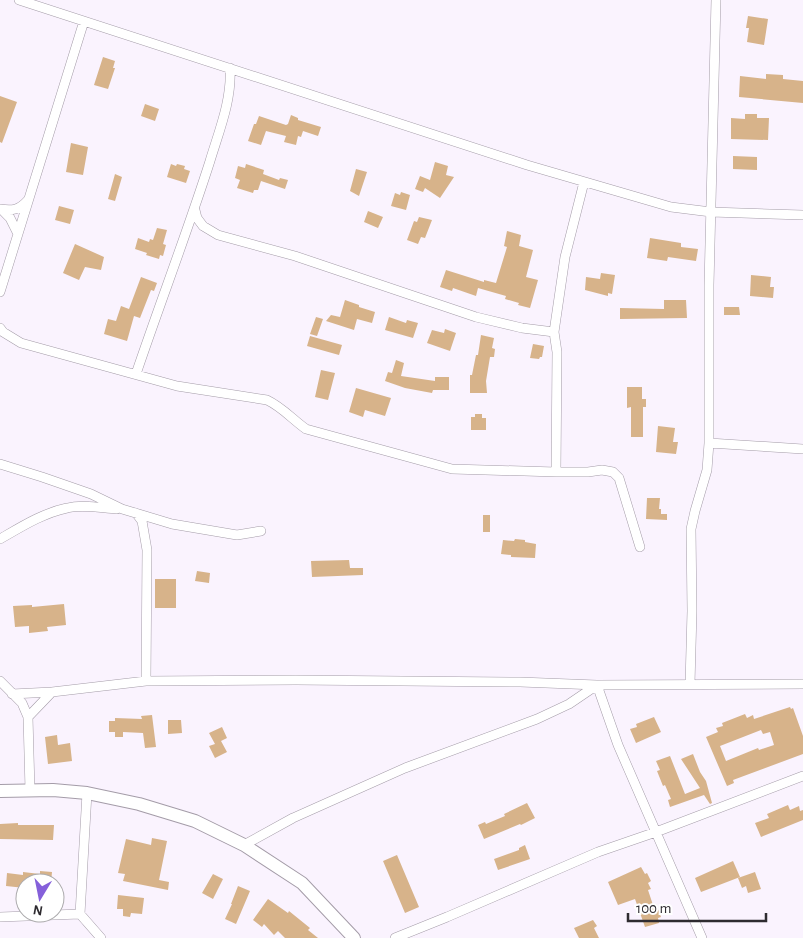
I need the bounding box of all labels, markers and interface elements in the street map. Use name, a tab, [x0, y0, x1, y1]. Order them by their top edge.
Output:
north arrow	[15, 873, 65, 923]
scale bar	[628, 890, 766, 922]
text: 100 m	[636, 901, 671, 916]
text: N	[32, 902, 44, 918]

